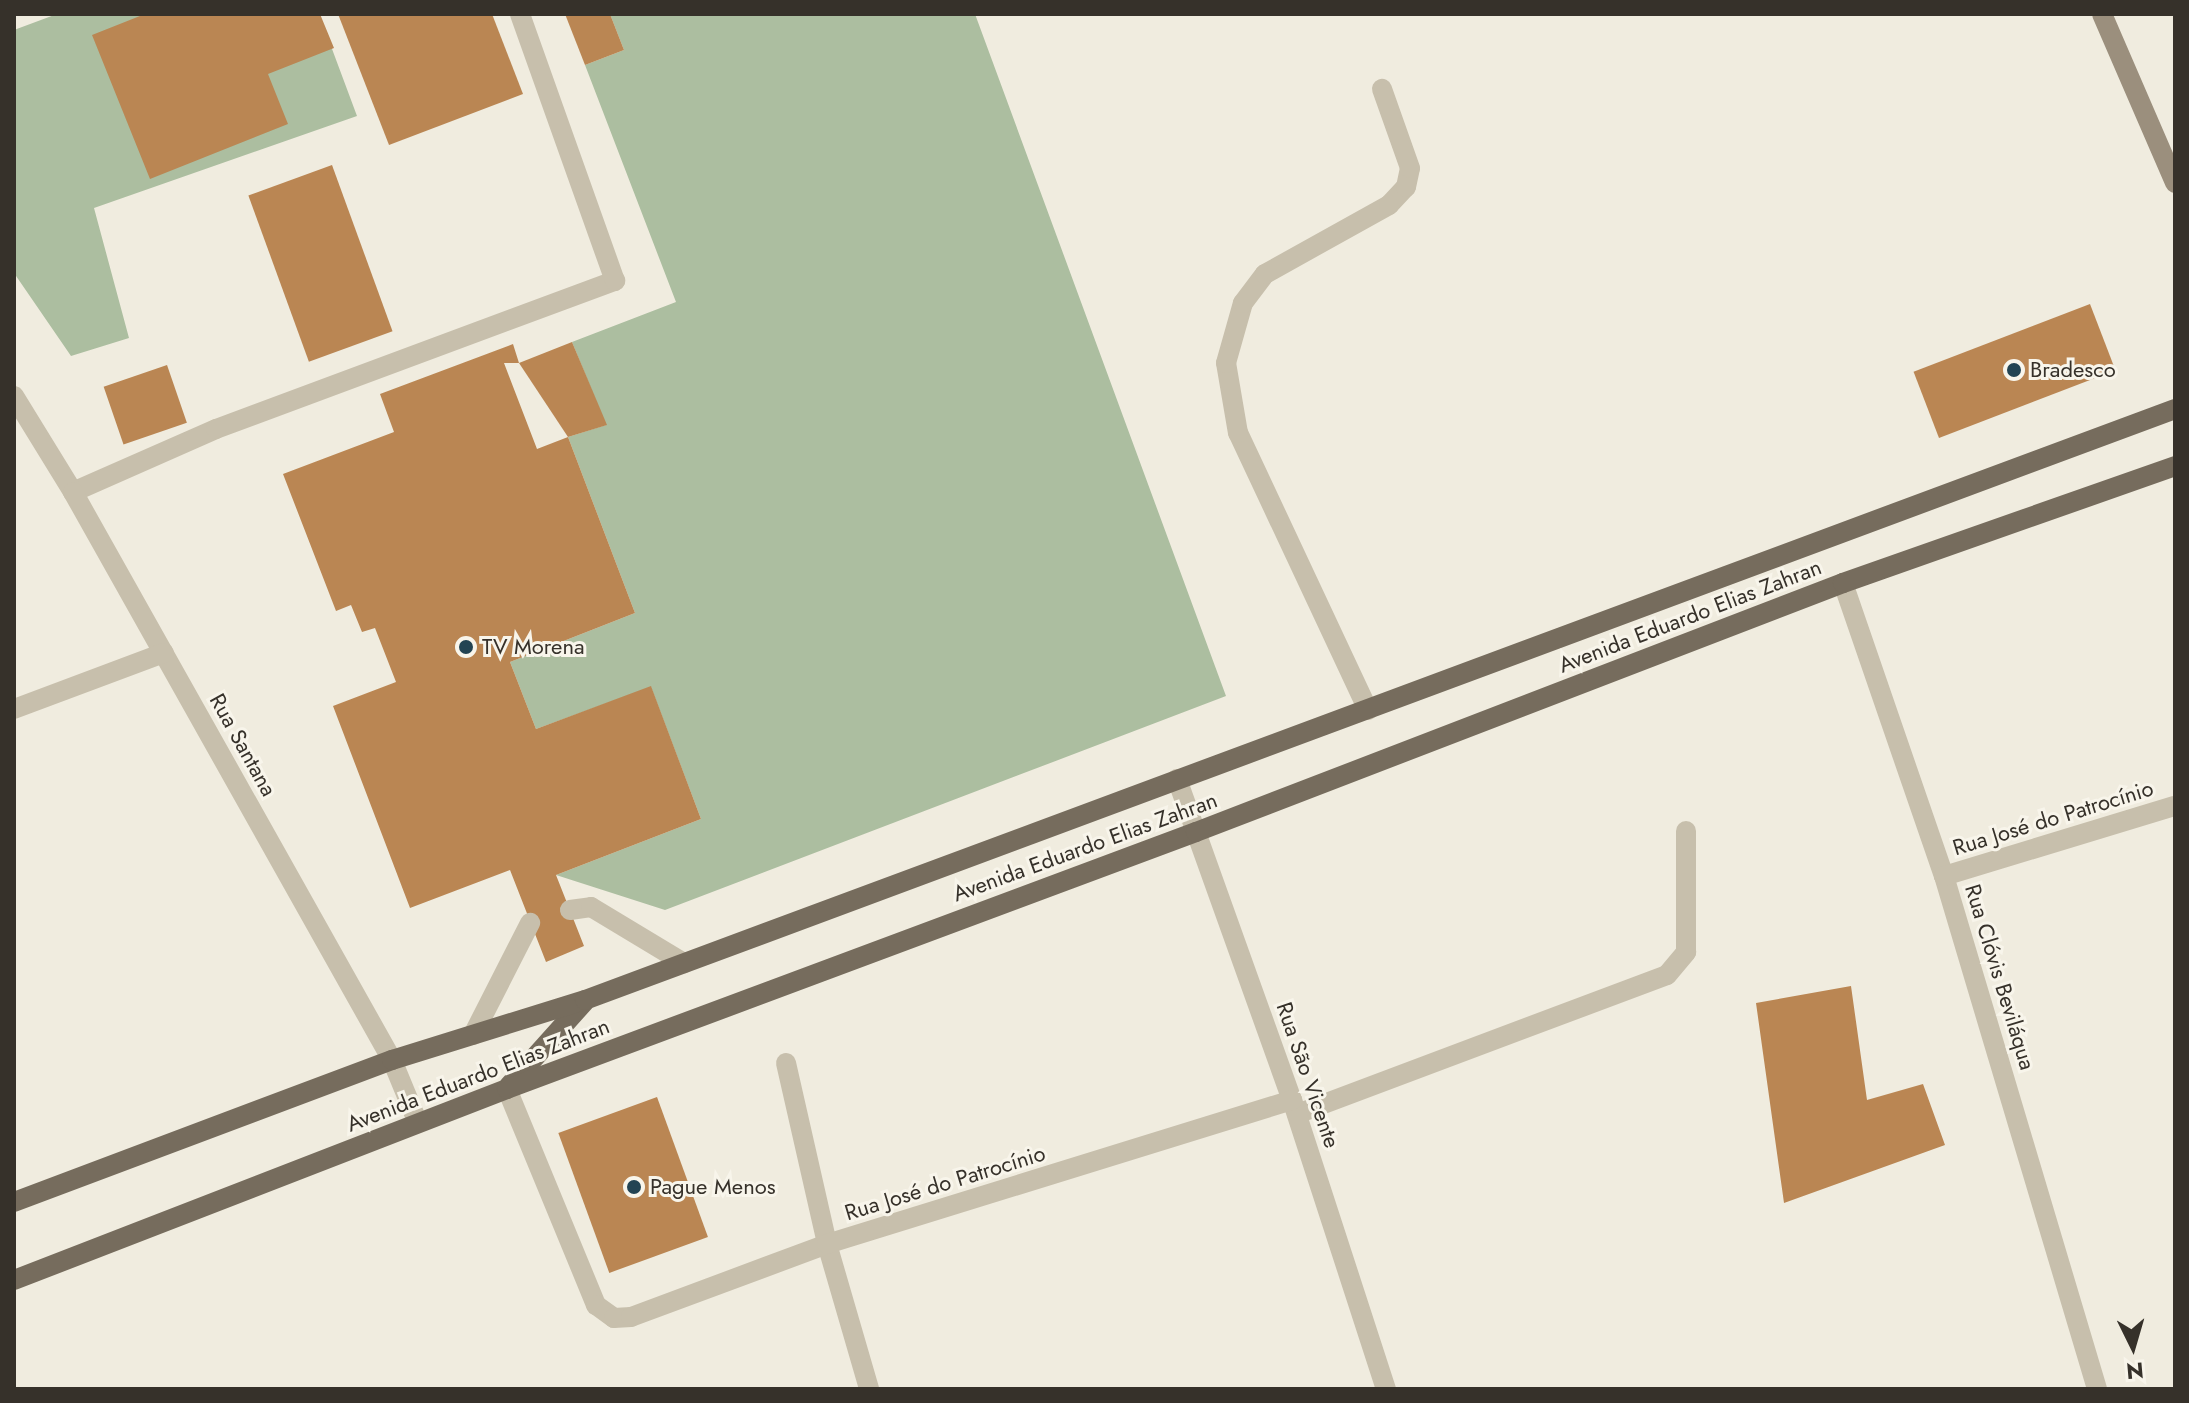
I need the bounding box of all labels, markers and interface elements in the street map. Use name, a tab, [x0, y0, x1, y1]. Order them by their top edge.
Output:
place label: Bradesco	[2030, 357, 2116, 383]
marker: Bradesco	[2005, 361, 2023, 379]
street label: Avenida Eduardo Elias Zahran	[1555, 554, 1825, 678]
place label: TV Morena	[482, 634, 585, 660]
marker: TV Morena	[457, 638, 475, 656]
street label: Rua Santana	[204, 689, 282, 801]
street label: Rua José do Patrocínio	[1950, 775, 2156, 861]
street label: Avenida Eduardo Elias Zahran	[949, 787, 1221, 907]
street label: Rua Clóvis Beviláqua	[1959, 881, 2041, 1073]
street label: Rua São Vicente	[1271, 999, 1345, 1151]
street label: Avenida Eduardo Elias Zahran	[343, 1013, 613, 1137]
street label: Rua José do Patrocínio	[842, 1140, 1048, 1226]
place label: Pague Menos	[650, 1174, 776, 1200]
marker: Pague Menos	[625, 1178, 643, 1196]
north arrow	[2093, 1307, 2173, 1387]
text: N	[2125, 1354, 2145, 1388]

